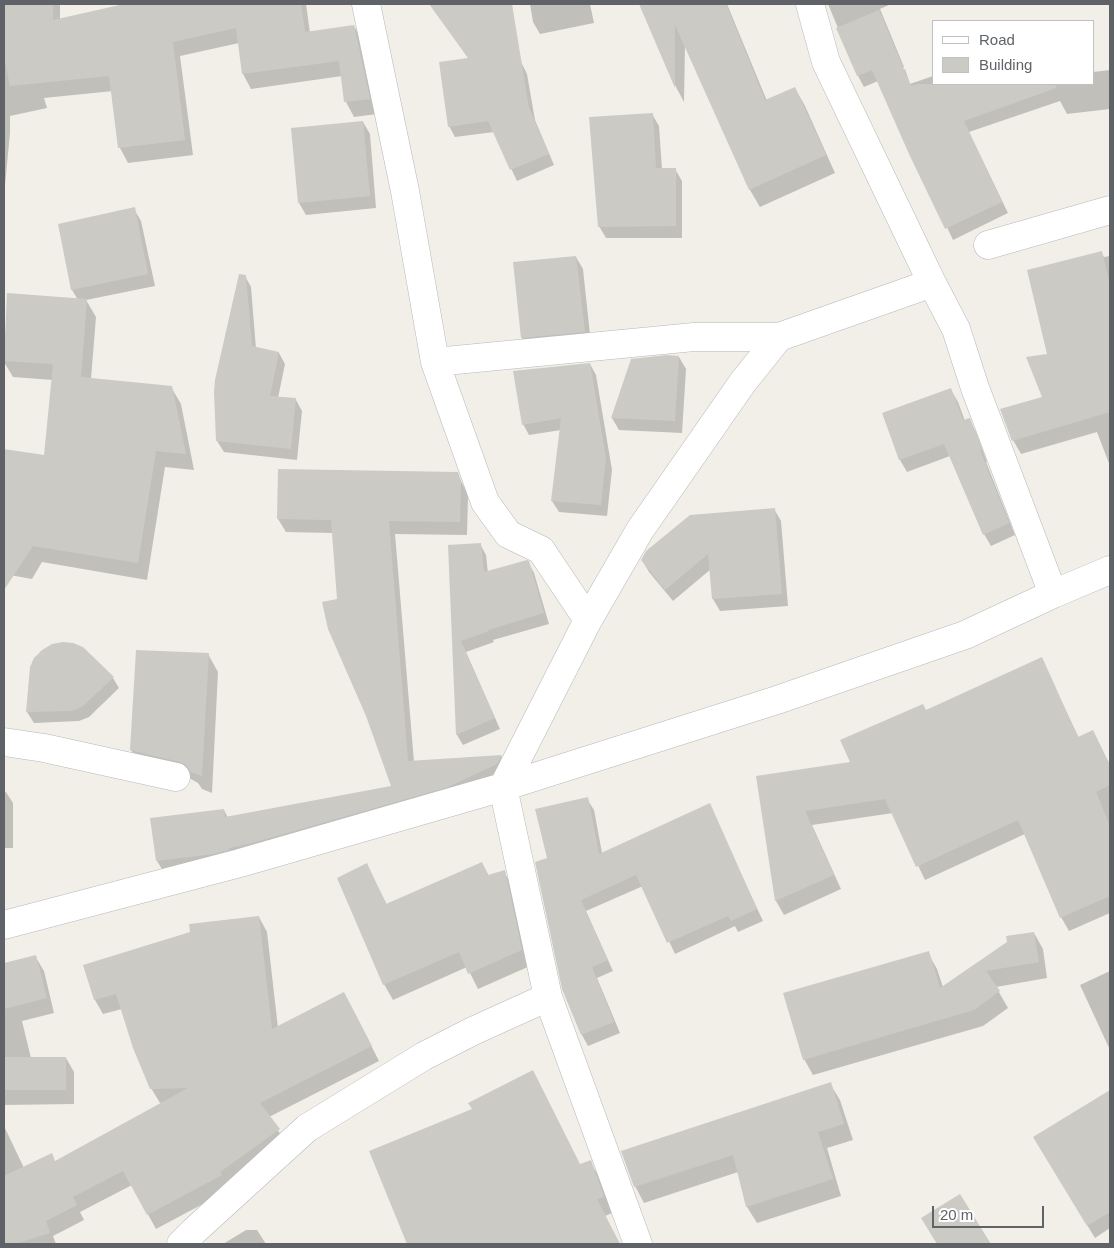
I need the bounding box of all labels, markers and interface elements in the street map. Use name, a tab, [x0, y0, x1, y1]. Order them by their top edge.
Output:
legend	[932, 20, 1094, 85]
text: Road	[979, 31, 1015, 48]
text: Building	[979, 56, 1032, 73]
scale bar	[934, 1196, 1046, 1228]
text: 20 m	[940, 1206, 973, 1223]

